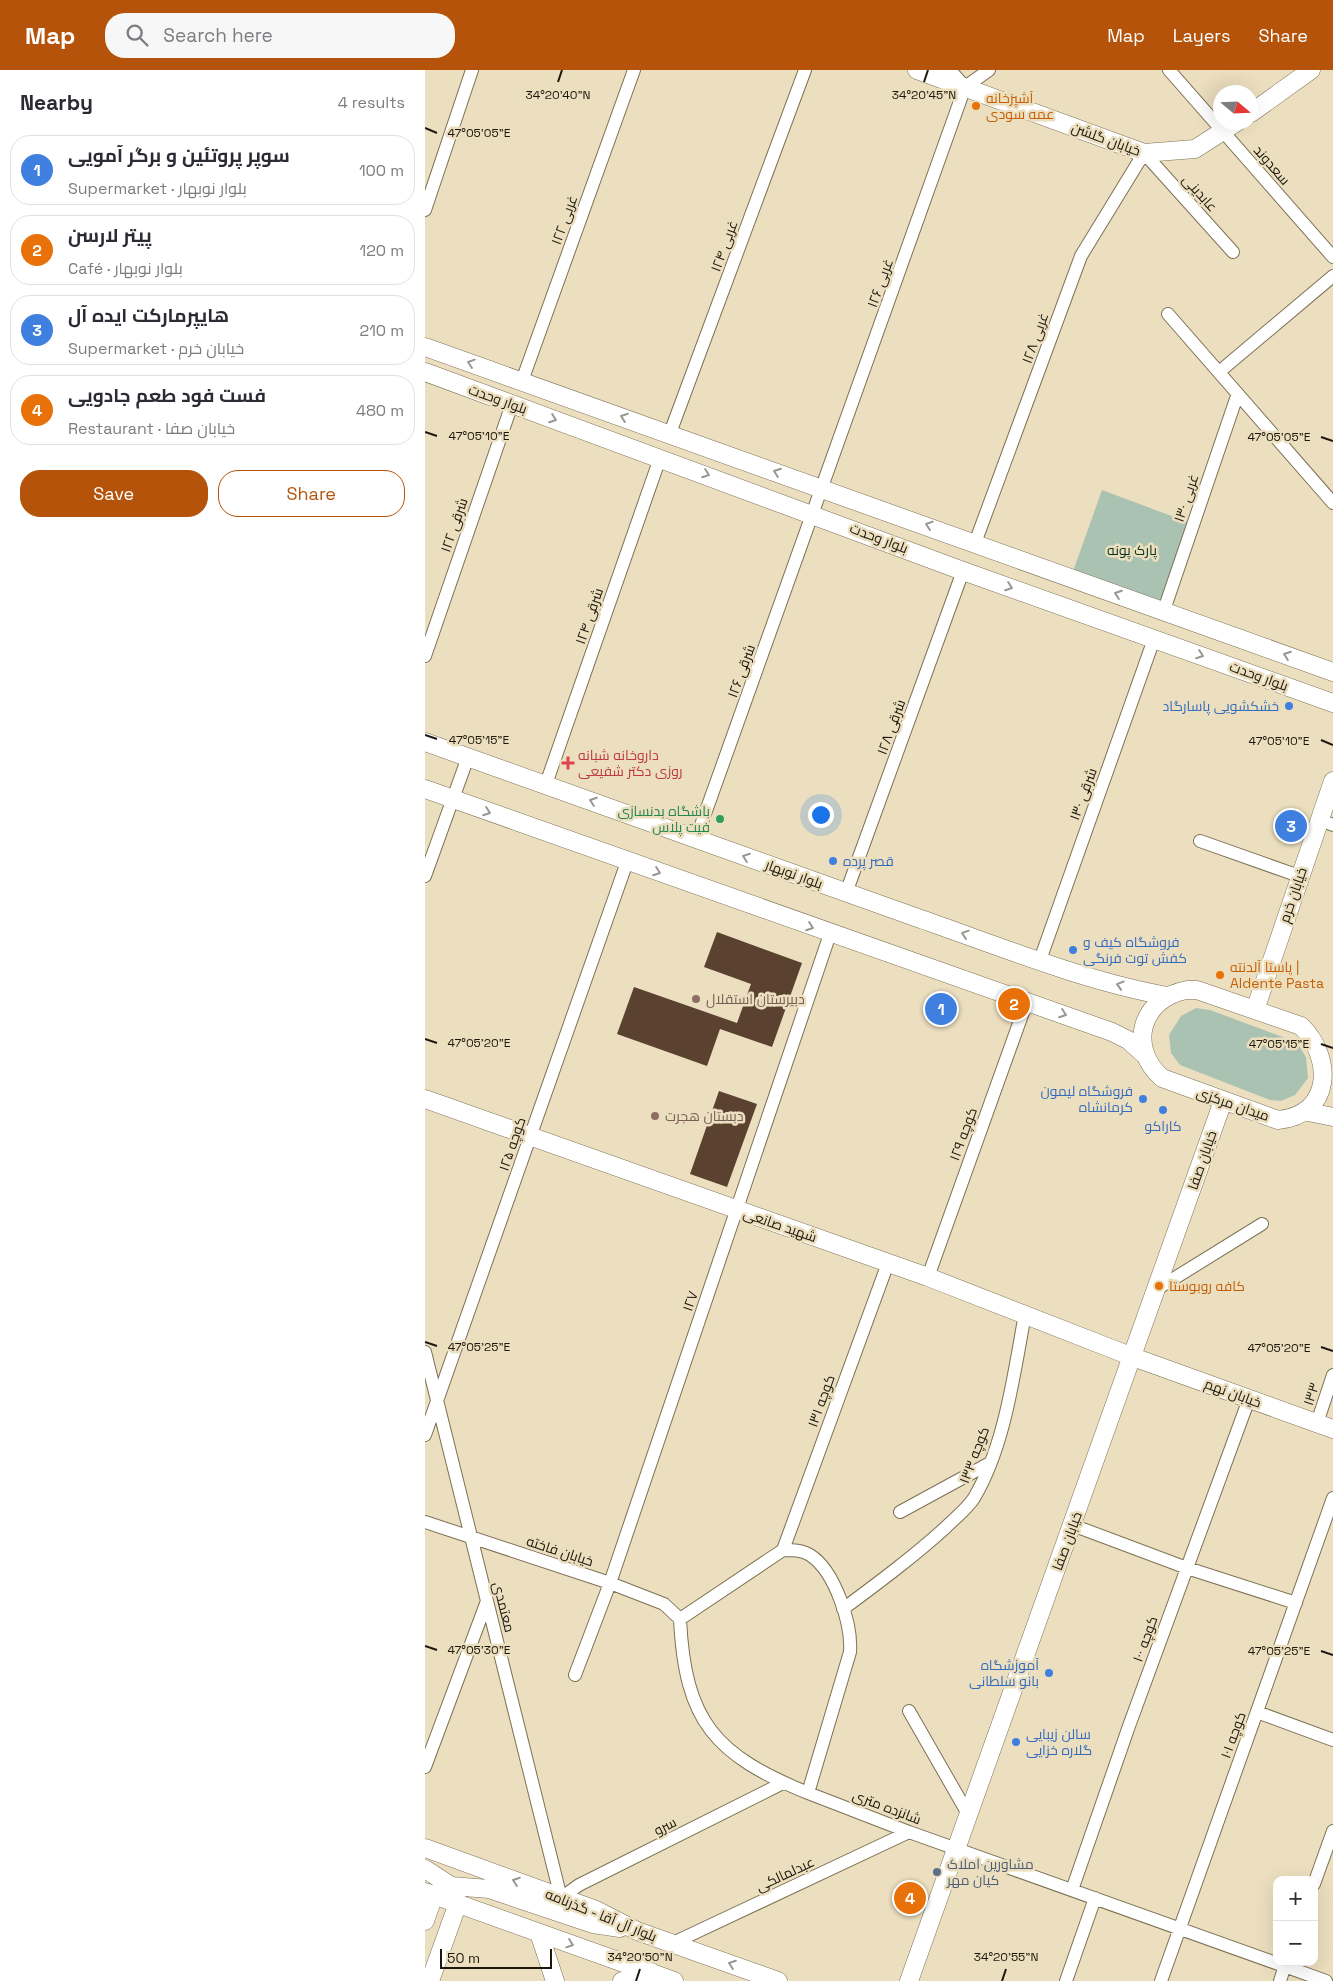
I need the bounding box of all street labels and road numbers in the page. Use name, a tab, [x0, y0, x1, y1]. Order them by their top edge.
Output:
street label: خیابان گلشن	[1069, 118, 1143, 160]
street label: سعدوند	[1250, 141, 1294, 189]
street label: عابدینی	[1179, 171, 1221, 215]
street label: ۱۲۲ غربی	[547, 193, 581, 247]
street label: ۱۲۴ غربی	[706, 218, 742, 274]
street label: ۱۲۶ غربی	[863, 256, 897, 310]
street label: ۱۲۸ غربی	[1018, 310, 1052, 366]
street label: بلوار وحدت	[466, 380, 530, 418]
street label: ۱۳۰ غربی	[1169, 472, 1203, 524]
street label: ۱۲۲ شرقی	[436, 495, 472, 555]
street label: بلوار وحدت	[847, 519, 911, 557]
street label: ۱۲۴ شرقی	[571, 586, 607, 646]
street label: ۱۲۶ شرقی	[723, 642, 759, 700]
street label: بلوار وحدت	[1227, 657, 1291, 695]
street label: ۱۲۸ شرقی	[873, 697, 909, 757]
street label: ۱۳۰ شرقی	[1065, 765, 1101, 823]
street label: بلوار نوبهار	[762, 855, 825, 893]
street label: خیابان خرم	[1275, 865, 1312, 925]
street label: میدان مرکزی	[1194, 1083, 1272, 1125]
street label: کوچه ۱۲۹	[945, 1105, 982, 1163]
street label: کوچه ۱۲۵	[494, 1115, 531, 1174]
street label: خیابان صفا	[1183, 1128, 1221, 1192]
street label: شهید صانعی	[741, 1204, 819, 1246]
street label: ۱۲۷	[678, 1288, 702, 1314]
street label: کوچه ۱۳۱	[803, 1372, 840, 1430]
street label: خیابان نهم	[1202, 1374, 1264, 1412]
street label: ۱۳۳	[1299, 1380, 1323, 1408]
street label: کوچه ۱۳۳	[955, 1424, 994, 1486]
street label: خیابان صفا	[1048, 1509, 1086, 1573]
street label: خیابان فاخته	[524, 1532, 596, 1570]
street label: معتمدی	[489, 1580, 519, 1634]
street label: کوچه ۱۰۰	[1128, 1614, 1163, 1665]
street label: کوچه ۱۰۱	[1216, 1709, 1251, 1761]
street label: شانزده متری	[850, 1786, 924, 1828]
street label: سرو	[651, 1813, 679, 1839]
street label: عبدلمالکی	[753, 1853, 817, 1895]
street label: بلوار آل آقا - گذرنامه	[543, 1884, 659, 1946]

